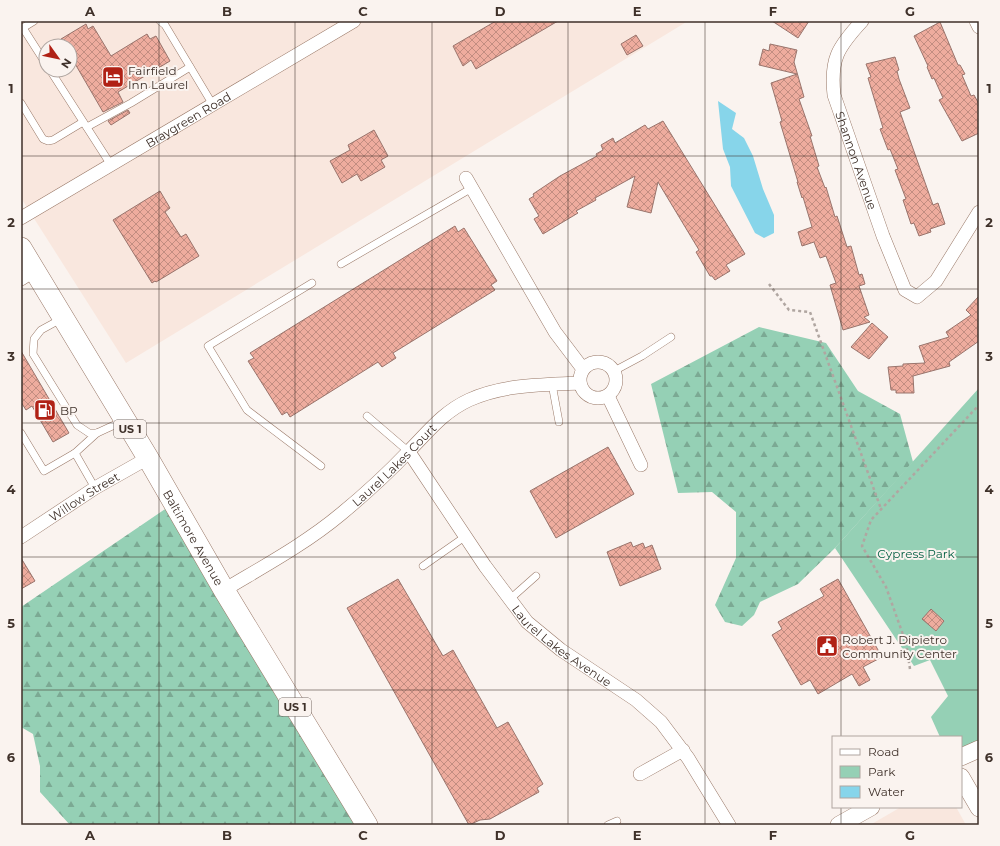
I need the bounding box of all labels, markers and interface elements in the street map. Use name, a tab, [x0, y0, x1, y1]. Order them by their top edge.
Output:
text: A	[84, 3, 96, 19]
text: B	[222, 3, 232, 19]
text: C	[358, 3, 368, 19]
text: D	[495, 3, 506, 19]
text: E	[633, 3, 642, 19]
text: F	[769, 3, 777, 19]
text: G	[905, 3, 915, 19]
north arrow	[38, 38, 78, 78]
text: N	[58, 56, 75, 71]
place label: Fairfield Inn Laurel	[128, 63, 188, 92]
hotel icon: Fairfield Inn Laurel	[100, 64, 126, 90]
text: 1	[8, 80, 14, 96]
text: 1	[986, 80, 992, 96]
street label: Braygreen Road	[143, 88, 233, 150]
street label: Shannon Avenue	[833, 109, 881, 211]
text: 2	[7, 214, 15, 230]
text: 2	[985, 214, 993, 230]
text: 3	[6, 348, 15, 364]
text: 3	[984, 348, 993, 364]
fuel station icon: BP	[32, 397, 58, 423]
place label: BP	[60, 403, 78, 418]
road number: US 1	[114, 420, 146, 438]
street label: Laurel Lakes Court	[349, 420, 439, 509]
street label: Willow Street	[46, 468, 122, 524]
text: 4	[7, 481, 16, 497]
text: 4	[985, 481, 994, 497]
street label: Baltimore Avenue	[160, 487, 227, 588]
park label: Cypress Park	[877, 546, 955, 561]
street label: Laurel Lakes Avenue	[509, 602, 615, 689]
text: 5	[7, 615, 15, 631]
text: 5	[985, 615, 993, 631]
place label: Robert J. Dipietro Community Center	[842, 632, 957, 661]
public building icon: Robert J. Dipietro Community Center	[814, 633, 840, 659]
road number: US 1	[279, 698, 311, 716]
legend	[832, 736, 962, 808]
text: Road	[868, 744, 899, 759]
text: 6	[7, 749, 16, 765]
text: 6	[985, 749, 994, 765]
text: Park	[868, 764, 896, 779]
text: Water	[868, 784, 905, 799]
text: A	[84, 827, 96, 843]
text: B	[222, 827, 232, 843]
text: C	[358, 827, 368, 843]
text: D	[495, 827, 506, 843]
text: E	[633, 827, 642, 843]
text: F	[769, 827, 777, 843]
text: G	[905, 827, 915, 843]

